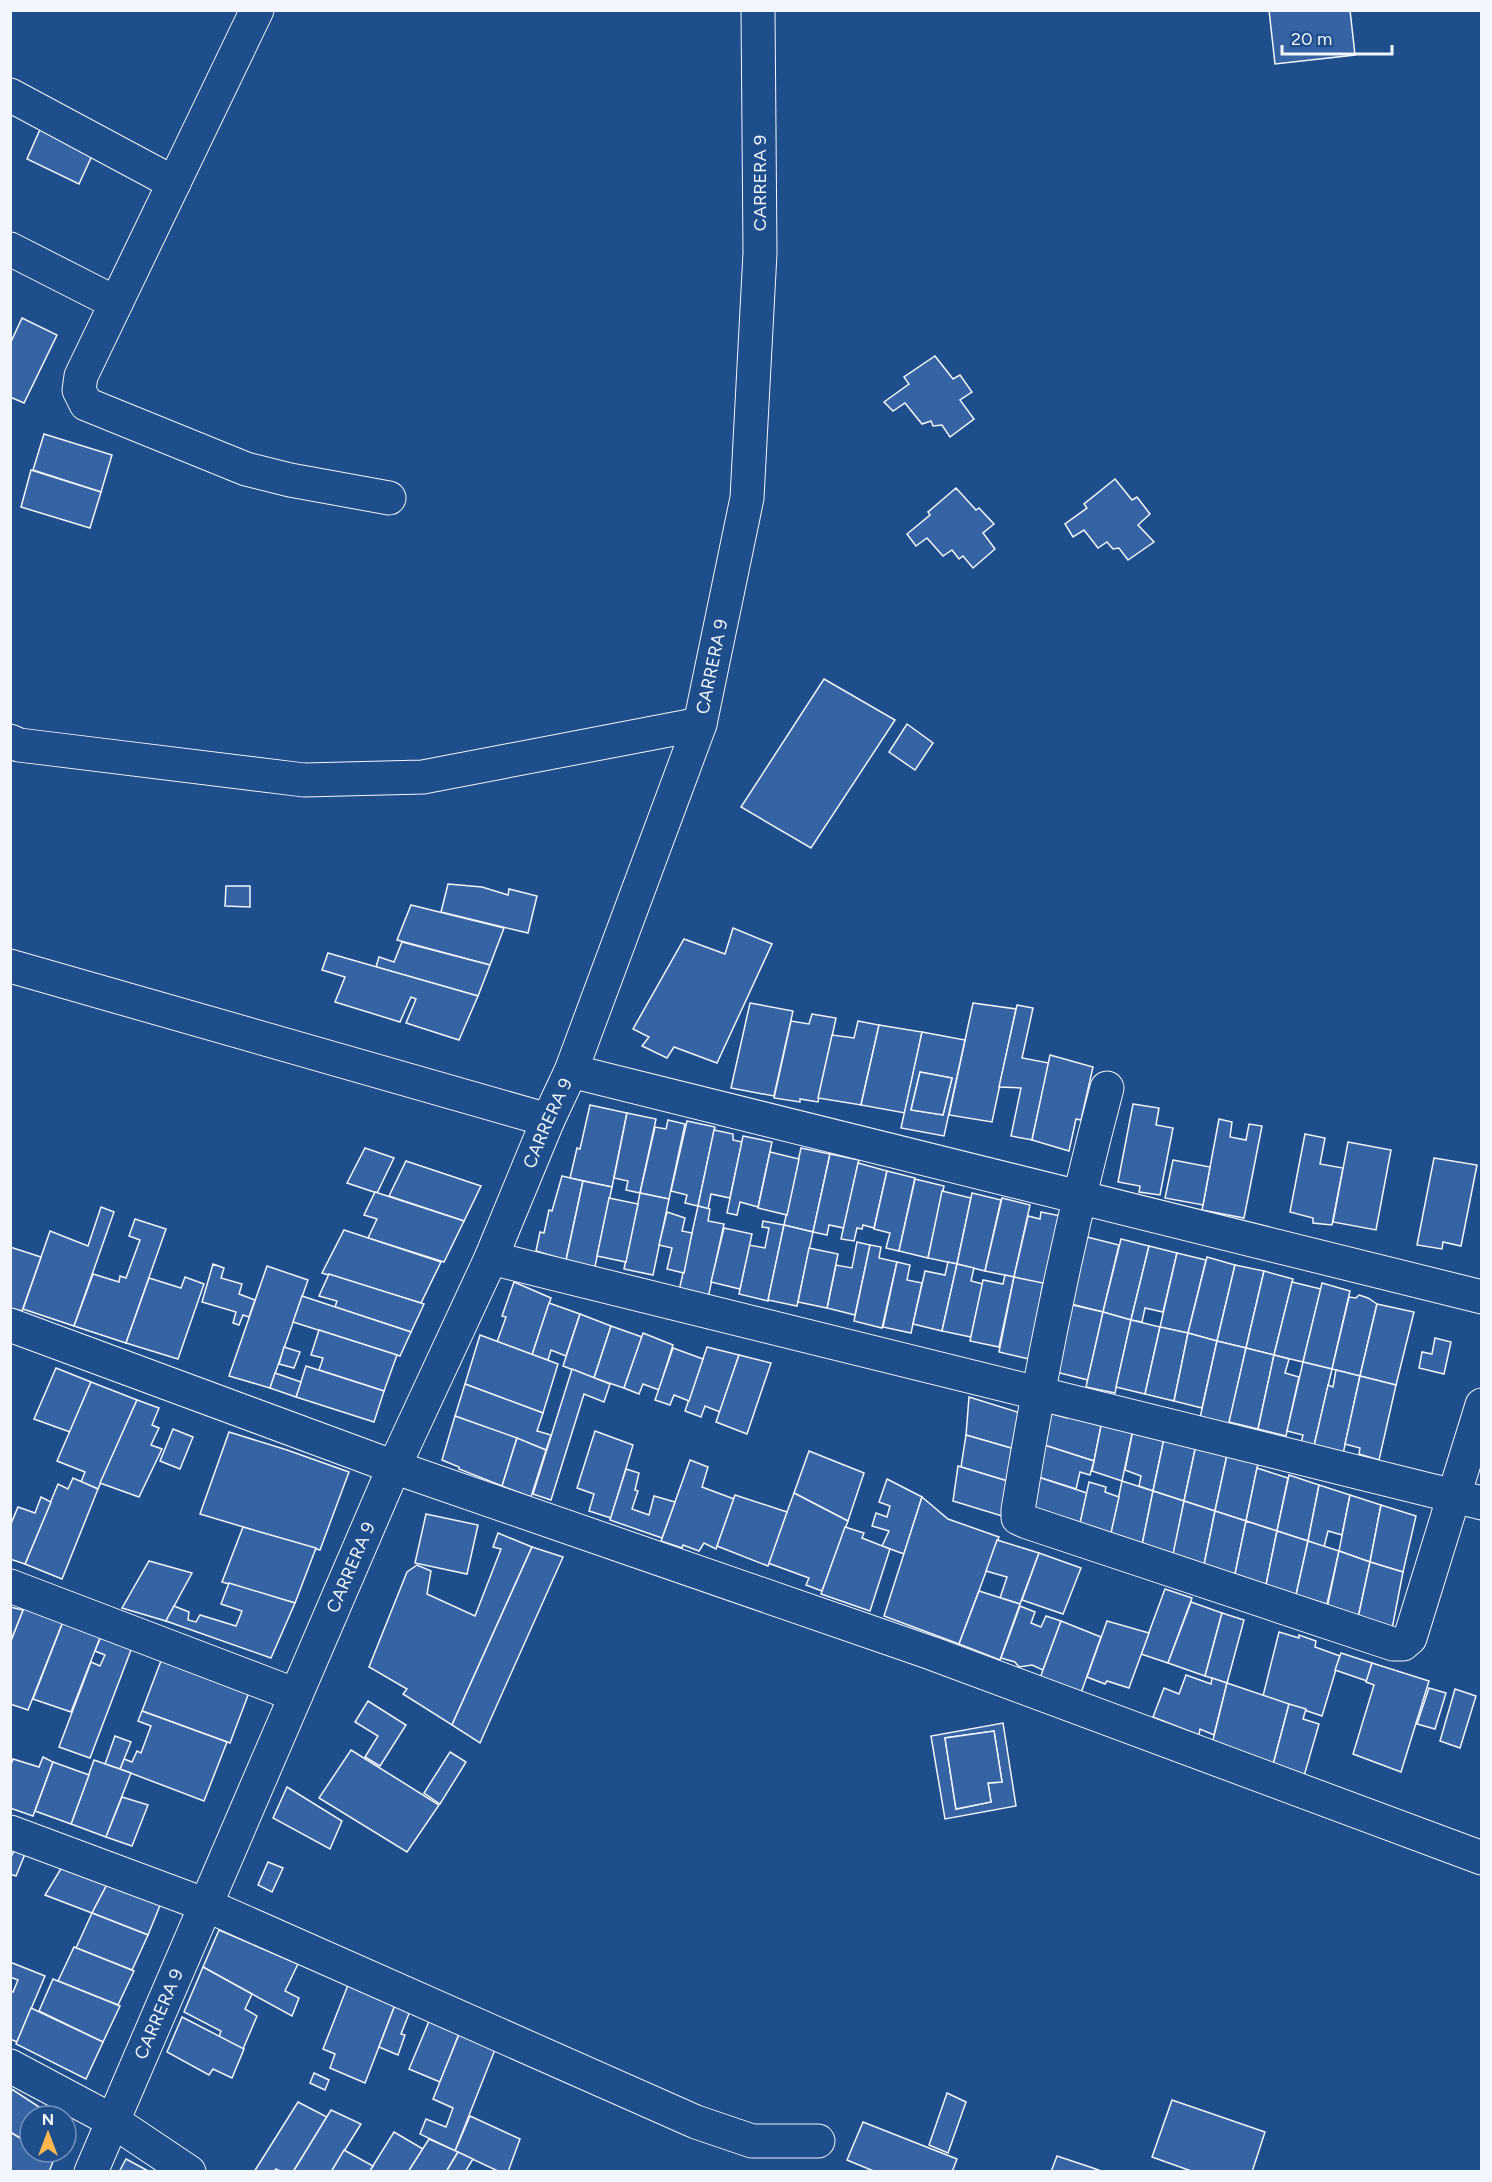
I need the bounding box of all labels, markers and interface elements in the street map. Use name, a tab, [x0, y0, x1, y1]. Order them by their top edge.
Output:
scale bar	[1282, 18, 1392, 56]
text: 20 m	[1291, 28, 1332, 50]
street label: CARRERA 9	[749, 135, 771, 231]
street label: CARRERA 9	[691, 617, 733, 716]
street label: CARRERA 9	[518, 1074, 577, 1172]
street label: CARRERA 9	[322, 1519, 380, 1616]
street label: CARRERA 9	[130, 1965, 188, 2063]
north arrow	[18, 2104, 78, 2164]
text: N	[42, 2110, 54, 2129]

